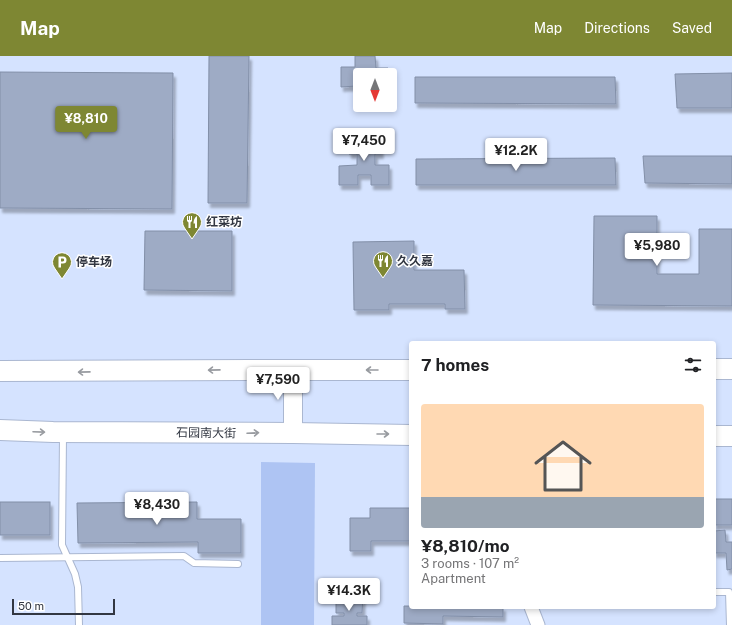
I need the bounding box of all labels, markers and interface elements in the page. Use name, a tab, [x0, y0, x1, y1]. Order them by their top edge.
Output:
text: Map	[20, 17, 60, 39]
text: Map	[534, 20, 562, 36]
text: Directions	[584, 20, 650, 36]
text: Saved	[672, 20, 712, 36]
north arrow	[353, 68, 397, 112]
map controls	[353, 68, 397, 112]
pin: ¥8,810	[53, 106, 119, 140]
text: ¥8,810	[64, 111, 108, 126]
pin: ¥7,450	[331, 128, 397, 162]
text: ¥7,450	[342, 133, 386, 148]
pin: ¥12.2K	[483, 138, 549, 172]
text: ¥12.2K	[494, 143, 538, 158]
restaurant icon: 红菜坊	[181, 211, 203, 239]
place label: 红菜坊	[206, 215, 242, 229]
pin: ¥5,980	[624, 233, 690, 267]
text: ¥5,980	[634, 238, 680, 253]
restaurant icon: 久久嘉	[372, 250, 394, 278]
parking icon: 停车场	[51, 251, 73, 279]
place label: 久久嘉	[397, 254, 433, 268]
place label: 停车场	[76, 255, 112, 269]
icon: filters	[682, 354, 704, 376]
text: 7 homes	[421, 355, 489, 375]
one-way arrow	[208, 366, 221, 374]
one-way arrow	[366, 366, 379, 374]
pin: ¥7,590	[245, 367, 311, 401]
one-way arrow	[78, 368, 91, 375]
text: ¥7,590	[256, 372, 300, 387]
street label: 石园南大街	[176, 425, 236, 441]
one-way arrow	[32, 428, 45, 435]
one-way arrow	[246, 429, 259, 437]
icon: home	[527, 430, 599, 502]
one-way arrow	[376, 431, 389, 438]
pin: ¥8,430	[124, 492, 190, 526]
text: ¥8,430	[134, 497, 180, 512]
text: ¥8,810/mo	[421, 536, 509, 556]
text: 3 rooms · 107 m²	[421, 556, 519, 571]
text: Apartment	[421, 571, 486, 586]
pin: ¥14.3K	[316, 578, 382, 612]
text: ¥14.3K	[327, 583, 371, 598]
scale bar	[12, 597, 115, 616]
text: 50 m	[18, 600, 44, 612]

